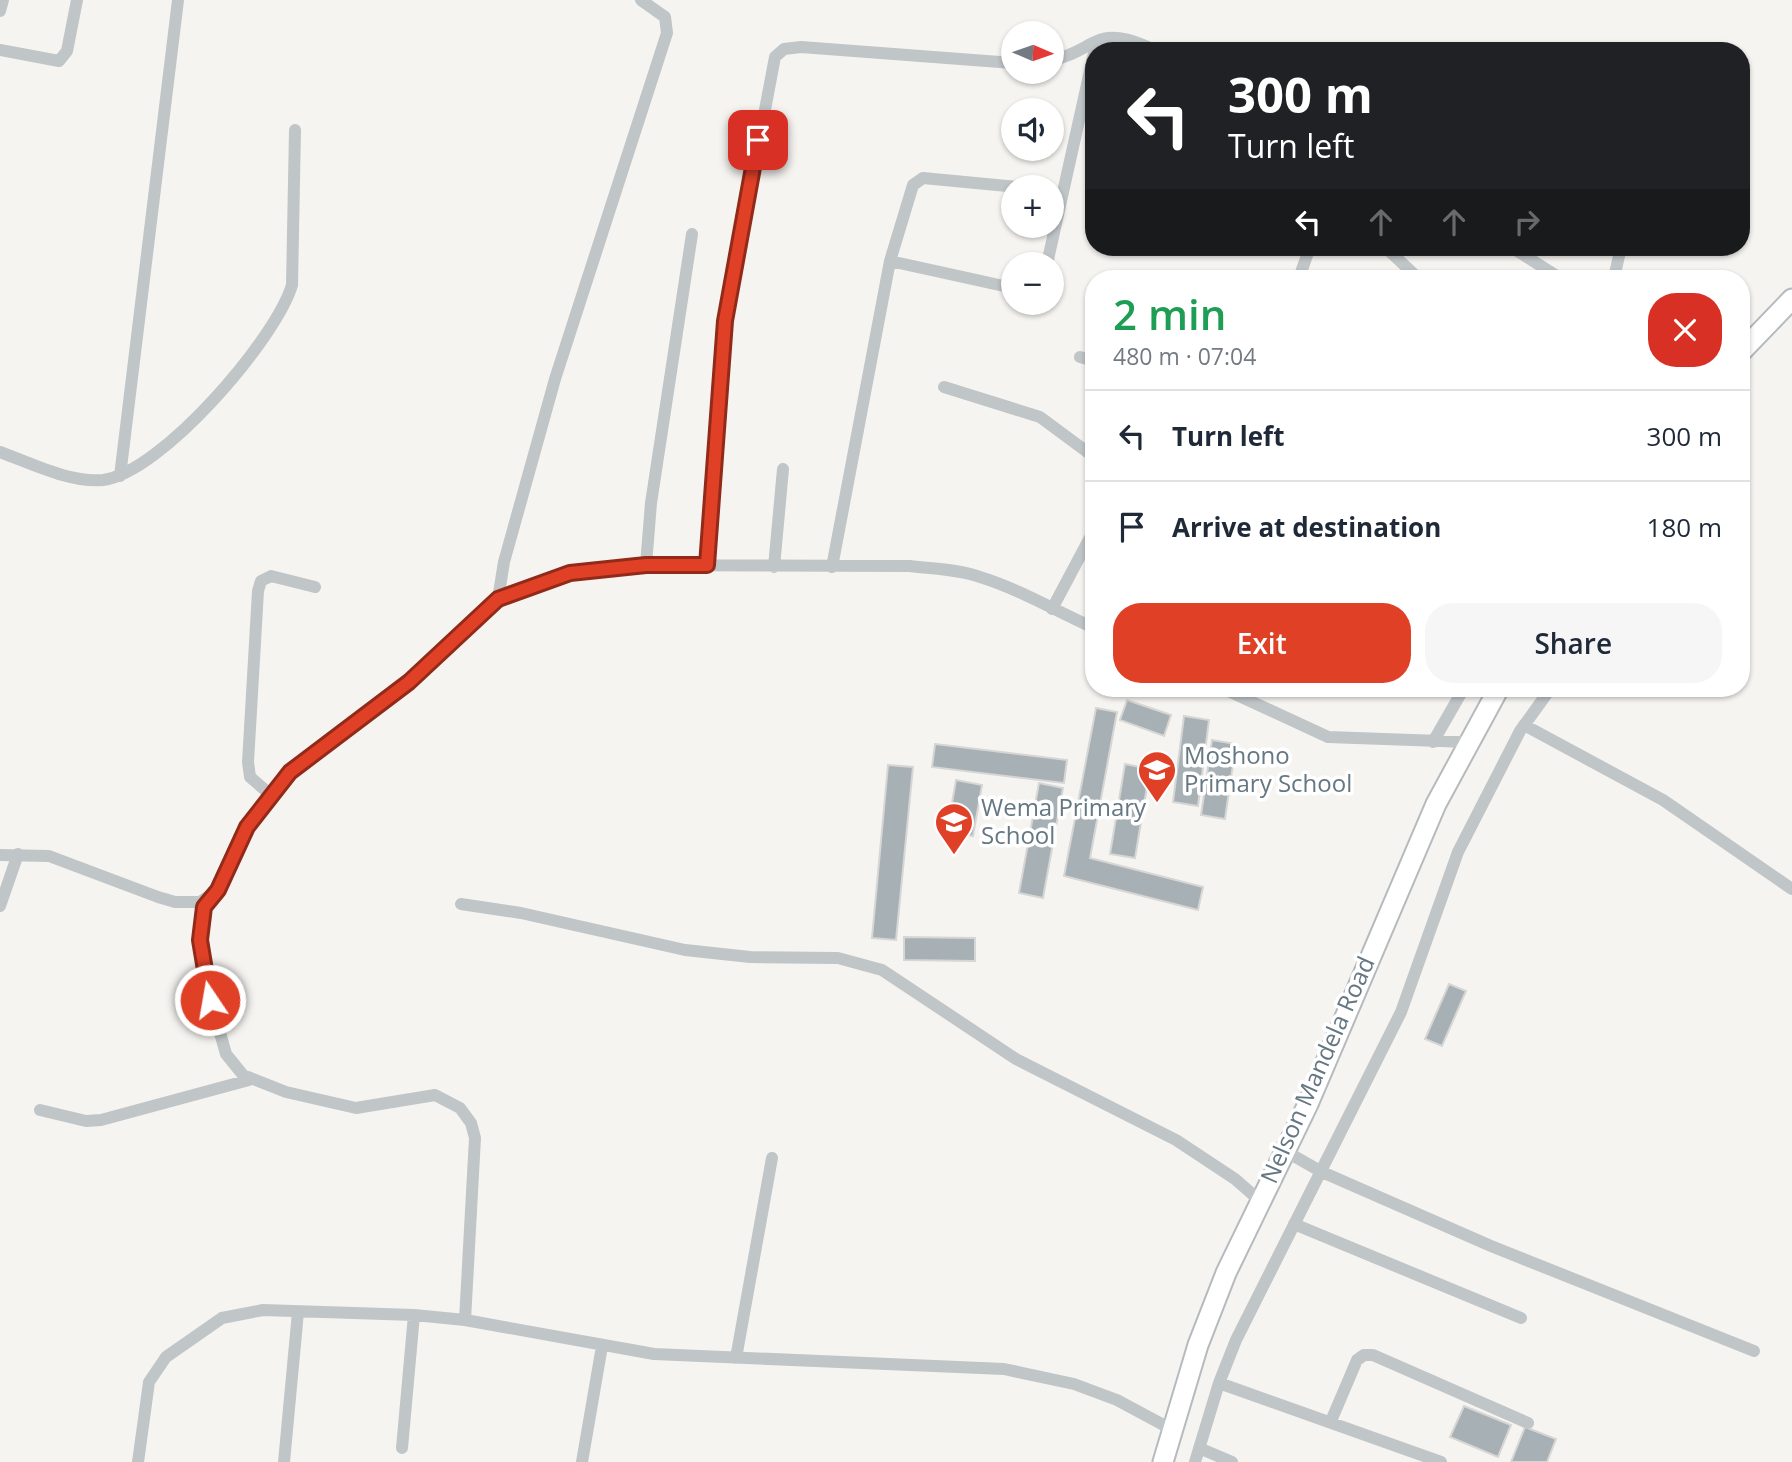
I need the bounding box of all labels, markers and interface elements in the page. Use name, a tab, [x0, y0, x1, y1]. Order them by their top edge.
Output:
north arrow	[1001, 21, 1064, 84]
map controls	[1001, 21, 1064, 315]
text: 300 m	[1228, 61, 1373, 127]
icon: left	[1113, 70, 1204, 161]
button: sound	[1001, 98, 1064, 161]
pin	[728, 110, 788, 170]
icon: arrive	[739, 121, 777, 159]
text: Turn left	[1228, 124, 1354, 167]
button: +	[1001, 175, 1064, 238]
icon: left	[1289, 203, 1327, 241]
icon: ahead	[1362, 203, 1400, 241]
icon: ahead	[1435, 203, 1473, 241]
icon: right	[1508, 203, 1546, 241]
button: −	[1001, 252, 1064, 315]
text: 2 min	[1113, 285, 1226, 342]
button: close	[1648, 293, 1722, 367]
text: 480 m · 07:04	[1113, 340, 1256, 372]
icon: left	[1113, 417, 1151, 455]
text: Turn left	[1172, 418, 1284, 454]
text: 300 m	[1647, 418, 1722, 454]
icon: arrive	[1113, 508, 1151, 546]
text: Arrive at destination	[1172, 509, 1441, 545]
text: 180 m	[1647, 509, 1722, 545]
button: Exit	[1113, 603, 1411, 683]
button: Share	[1425, 603, 1722, 683]
place label: Moshono Primary School	[1184, 738, 1352, 799]
school or university icon: Moshono Primary School	[1136, 749, 1178, 804]
place label: Wema Primary School	[981, 790, 1147, 851]
school or university icon: Wema Primary School	[933, 801, 975, 856]
street label: Nelson Mandela Road	[1252, 951, 1382, 1188]
position arrow	[173, 963, 247, 1037]

